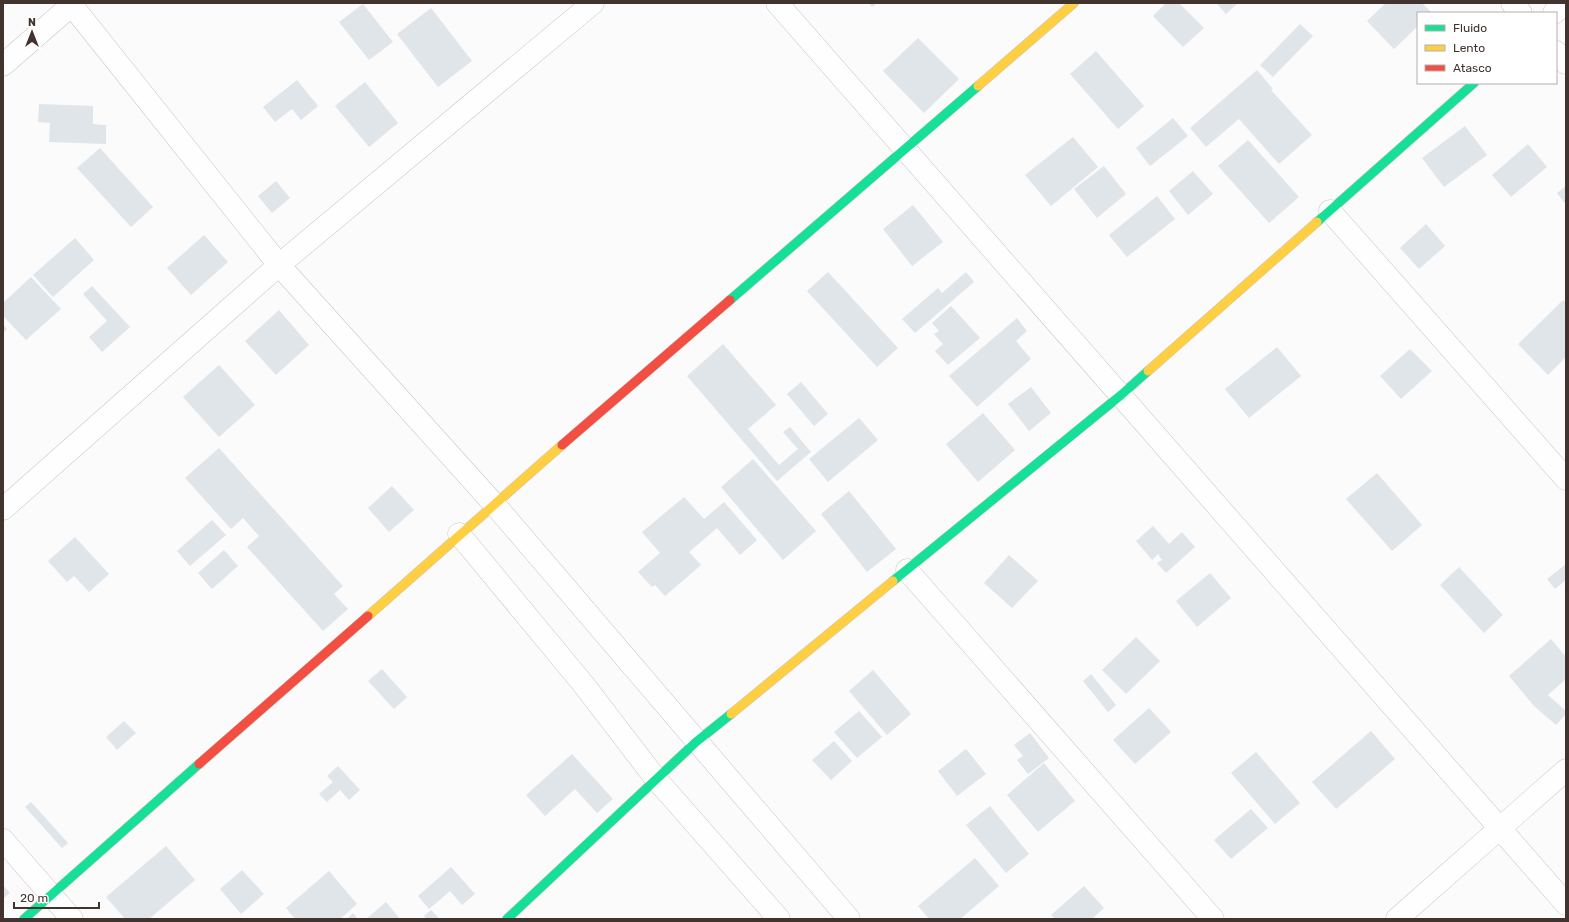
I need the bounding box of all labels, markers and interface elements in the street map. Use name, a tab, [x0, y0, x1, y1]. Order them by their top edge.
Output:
north arrow	[12, 12, 52, 52]
legend	[1417, 12, 1557, 84]
text: N	[28, 16, 36, 29]
text: Fluido	[1453, 21, 1487, 35]
text: Lento	[1453, 41, 1485, 55]
text: Atasco	[1453, 61, 1492, 75]
scale bar	[14, 884, 99, 910]
text: 20 m	[20, 891, 48, 905]

